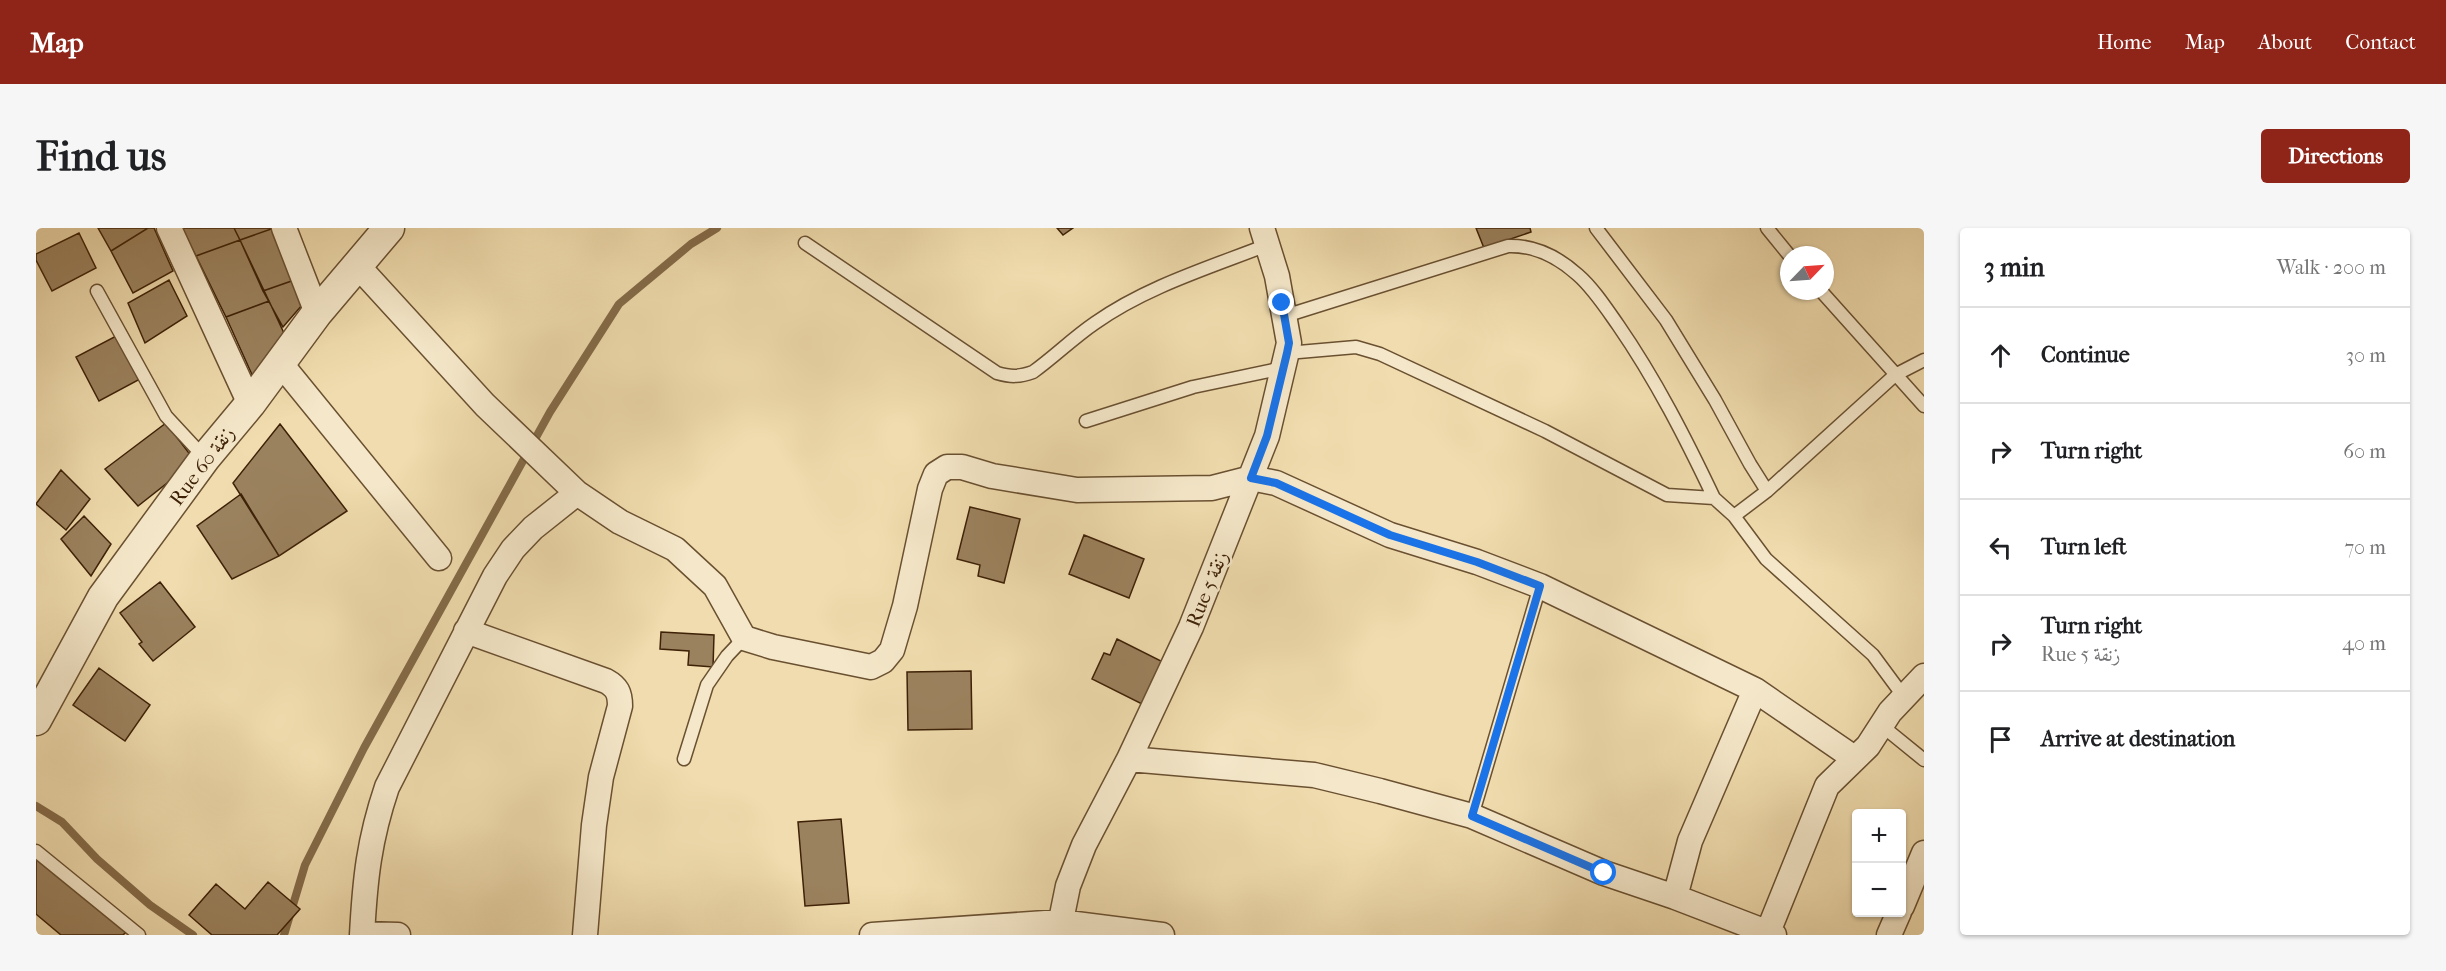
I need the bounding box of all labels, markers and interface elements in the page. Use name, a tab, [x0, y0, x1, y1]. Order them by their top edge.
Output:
text: Map	[30, 26, 84, 59]
text: Home	[2097, 30, 2152, 54]
text: Map	[2185, 30, 2225, 54]
text: About	[2258, 30, 2312, 54]
text: Contact	[2345, 30, 2416, 54]
button: Directions	[2261, 129, 2410, 183]
text: Find us	[36, 132, 166, 181]
north arrow	[1780, 246, 1834, 300]
text: 3 min	[1984, 252, 2045, 283]
text: Walk · 200 m	[2277, 256, 2386, 279]
route end	[1268, 289, 1294, 315]
icon: ahead	[1984, 339, 2017, 372]
text: Continue	[2041, 342, 2130, 368]
text: 30 m	[2346, 344, 2386, 367]
street label: Rue 60 زنقة	[165, 422, 239, 510]
icon: right	[1984, 435, 2017, 468]
text: Turn right	[2041, 438, 2142, 464]
text: 60 m	[2343, 440, 2386, 463]
icon: left	[1984, 531, 2017, 564]
text: Turn left	[2041, 534, 2127, 560]
text: 70 m	[2344, 536, 2386, 559]
street label: Rue 5 زنقة	[1181, 548, 1233, 630]
text: Turn right	[2041, 613, 2142, 639]
icon: right	[1984, 627, 2017, 660]
text: 40 m	[2342, 632, 2386, 655]
text: Rue 5 زنقة	[2041, 643, 2120, 666]
icon: arrive	[1984, 723, 2017, 756]
text: Arrive at destination	[2041, 726, 2235, 752]
map controls	[1852, 809, 1906, 917]
button: +	[1852, 809, 1906, 863]
route start	[1590, 859, 1616, 885]
button: −	[1852, 863, 1906, 917]

